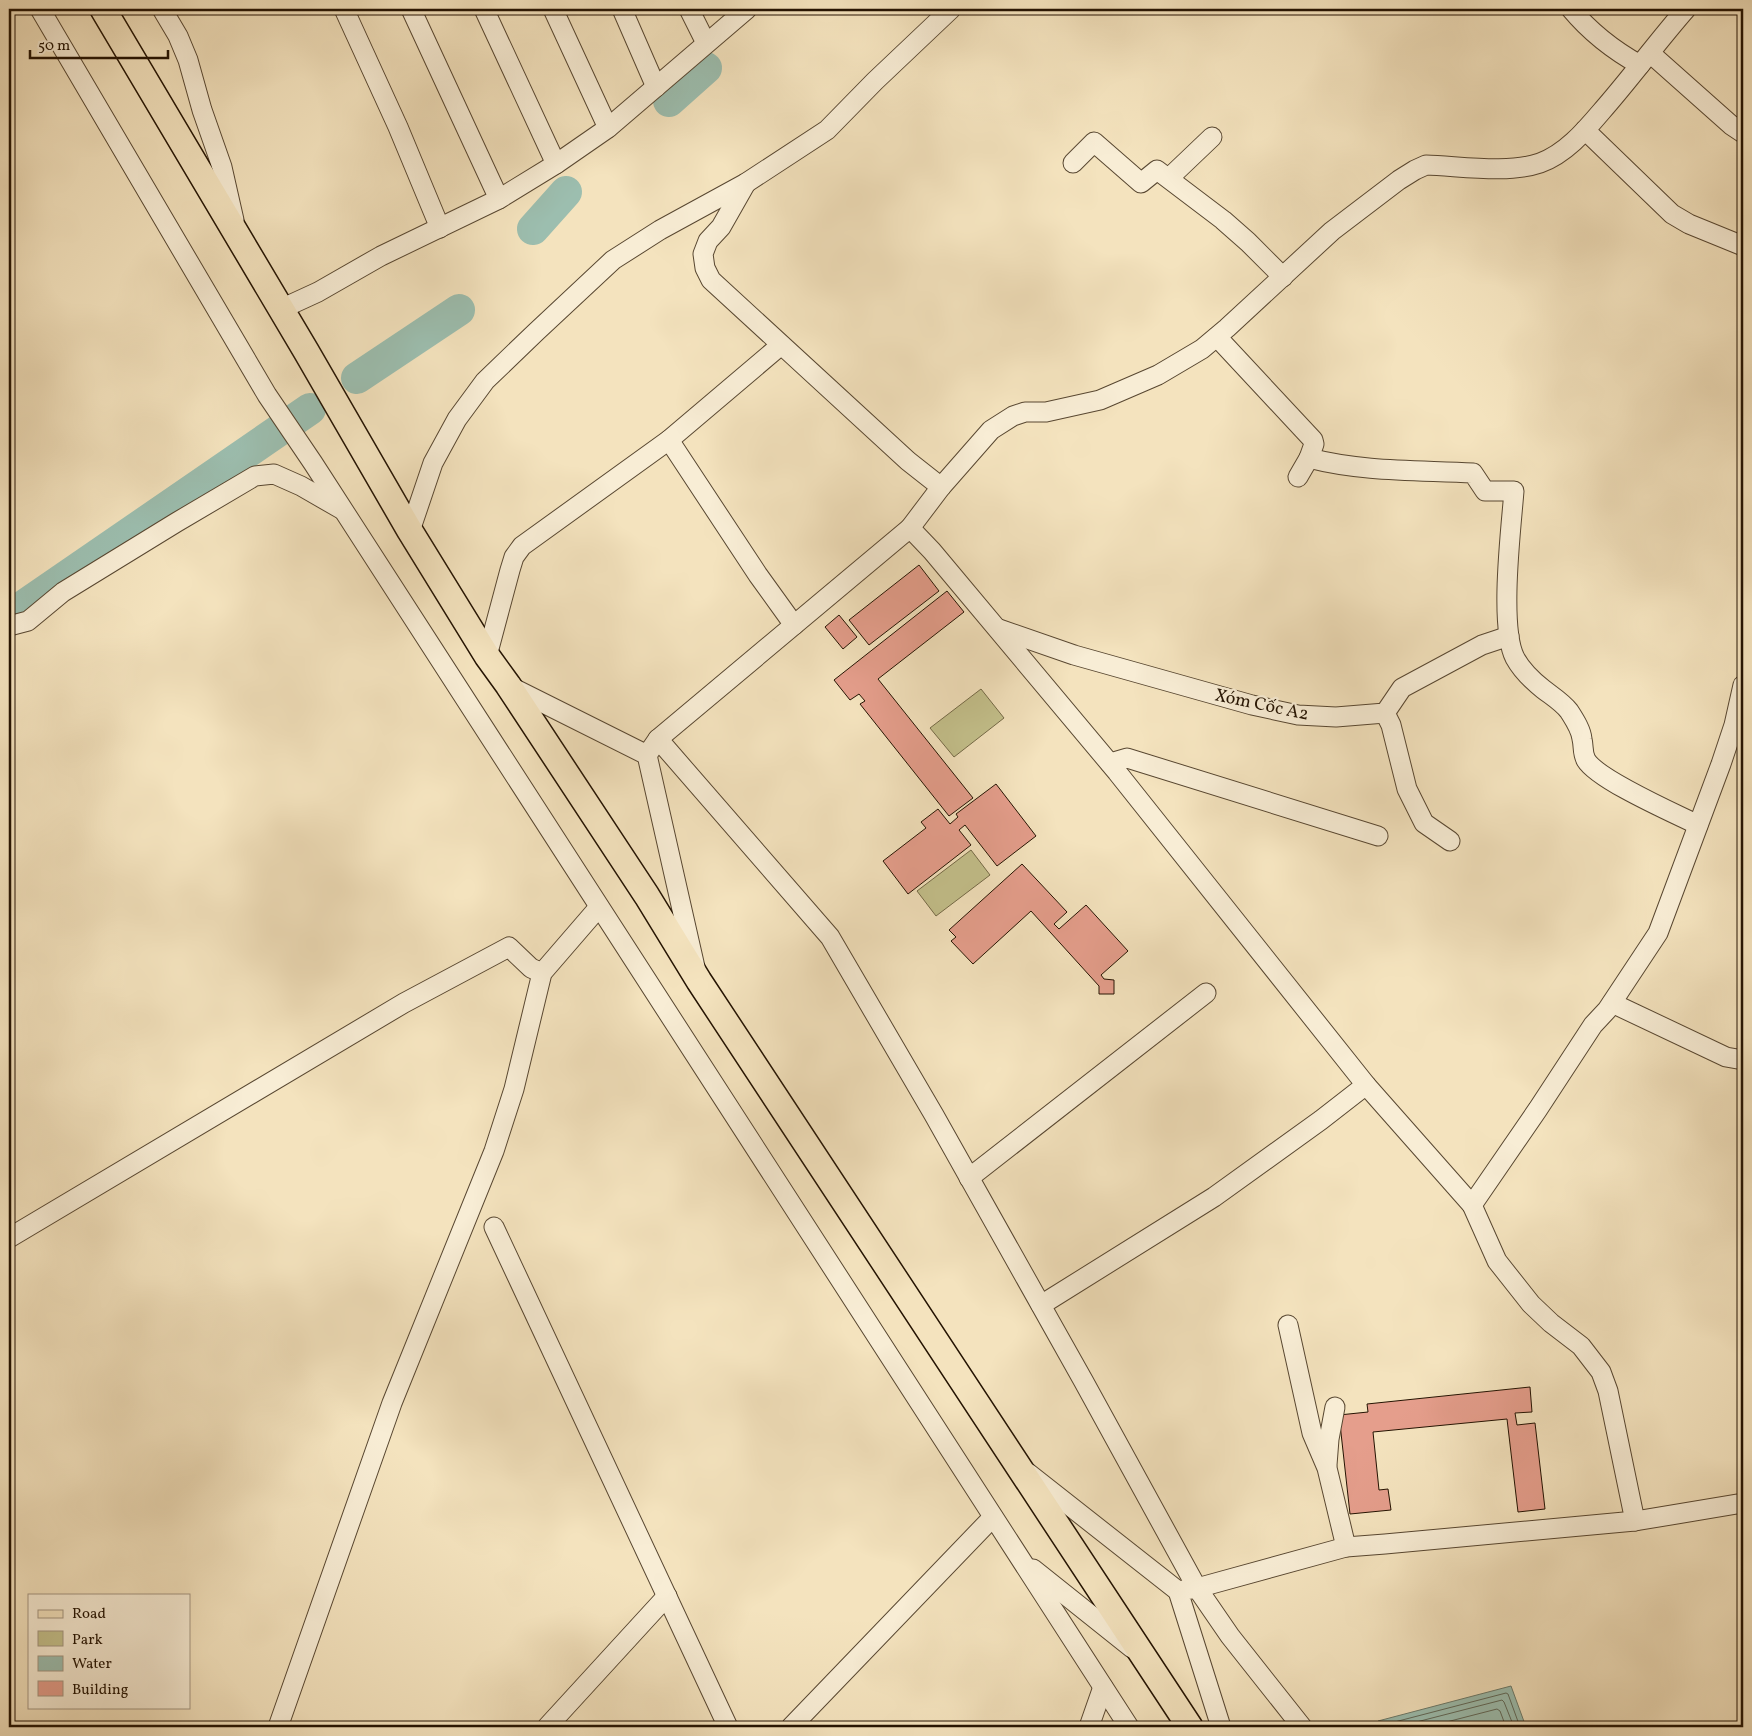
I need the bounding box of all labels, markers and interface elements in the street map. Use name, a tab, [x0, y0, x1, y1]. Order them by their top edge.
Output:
scale bar	[30, 28, 168, 60]
text: 50 m	[38, 36, 70, 57]
street label: Xóm Cốc A2	[1212, 683, 1311, 728]
legend	[28, 1594, 190, 1708]
text: Road	[72, 1604, 106, 1625]
text: Park	[72, 1630, 103, 1651]
text: Water	[72, 1654, 112, 1675]
text: Building	[72, 1680, 129, 1701]

